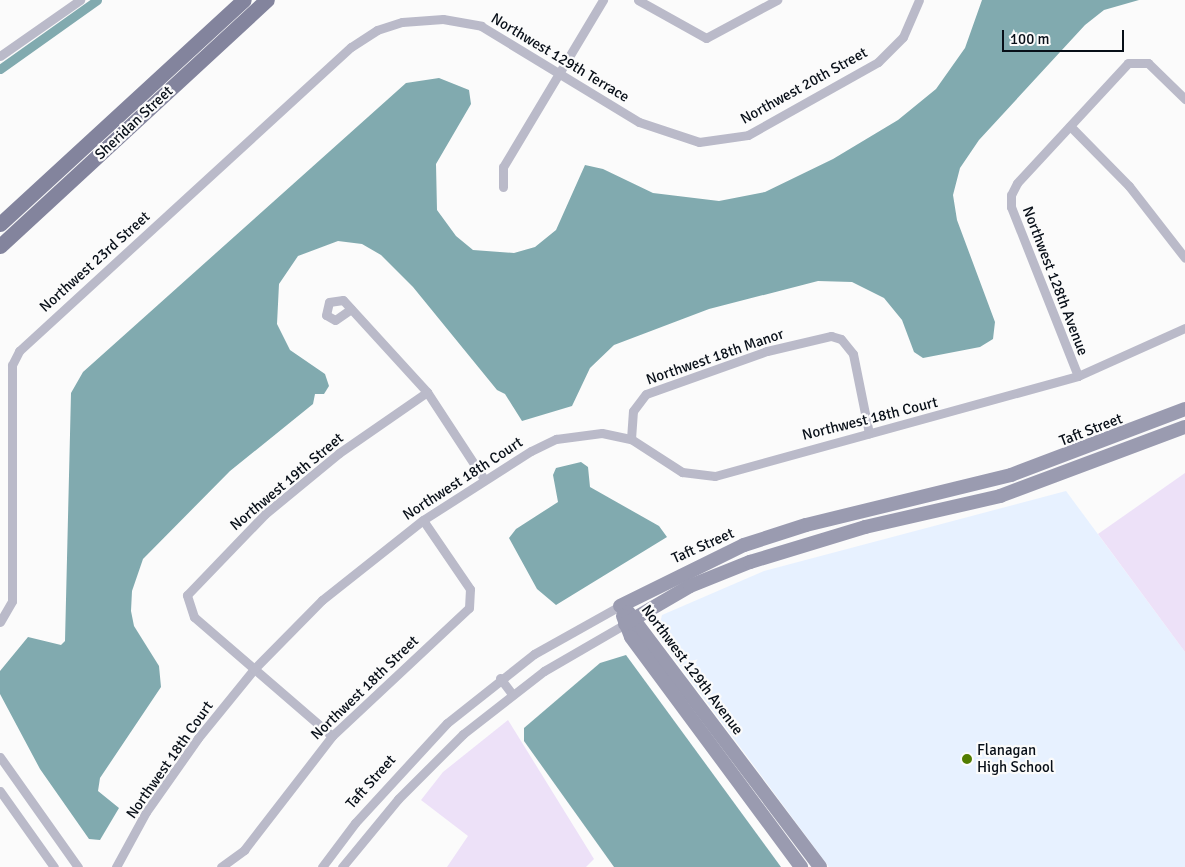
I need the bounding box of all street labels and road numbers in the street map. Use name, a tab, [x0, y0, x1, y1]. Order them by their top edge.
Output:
street label: Northwest 129th Terrace	[488, 10, 632, 106]
street label: Northwest 20th Street	[737, 44, 871, 128]
street label: Sheridan Street	[91, 82, 177, 164]
street label: Northwest 128th Avenue	[1018, 204, 1092, 358]
street label: Northwest 23rd Street	[36, 208, 154, 316]
street label: Northwest 18th Manor	[644, 325, 786, 389]
street label: Northwest 18th Court	[800, 393, 940, 445]
street label: Taft Street	[1057, 410, 1125, 450]
street label: Northwest 19th Street	[227, 429, 347, 535]
street label: Northwest 18th Court	[400, 434, 526, 524]
street label: Taft Street	[669, 524, 737, 568]
street label: Northwest 129th Avenue	[637, 601, 747, 739]
street label: Northwest 18th Street	[308, 632, 422, 744]
street label: Northwest 18th Court	[123, 698, 217, 822]
street label: Taft Street	[342, 751, 400, 813]

